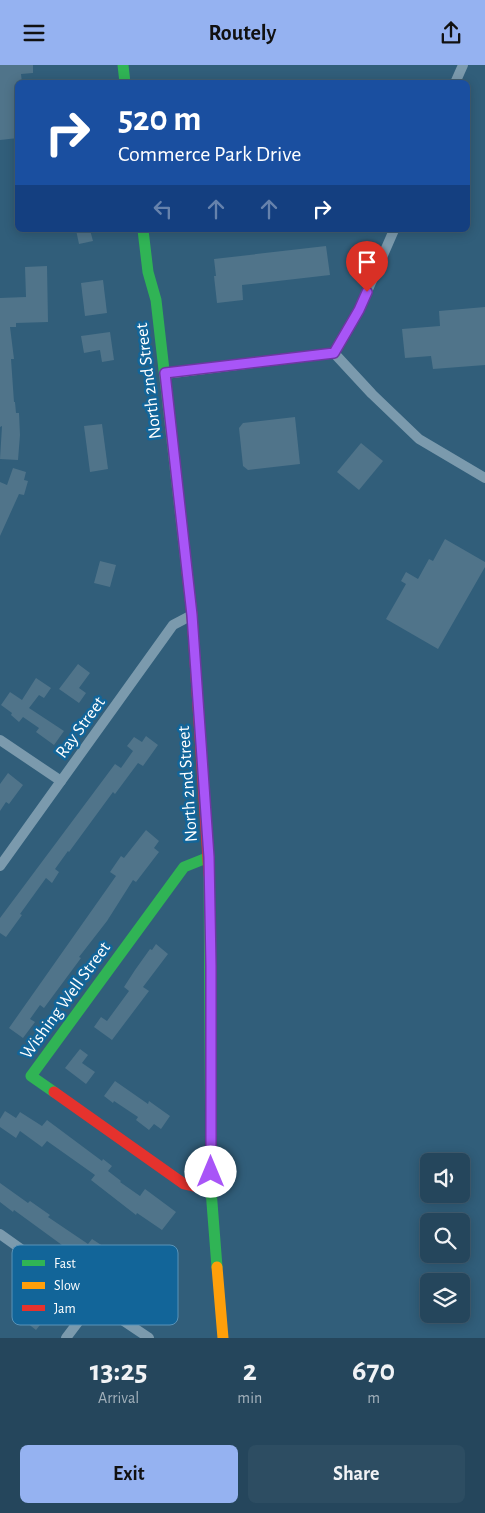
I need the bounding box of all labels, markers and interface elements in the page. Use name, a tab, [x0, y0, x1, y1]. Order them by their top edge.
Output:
icon: menu	[20, 19, 48, 47]
icon: share	[437, 19, 465, 47]
text: Routely	[209, 22, 276, 44]
icon: right	[35, 100, 100, 165]
text: 520 m	[118, 102, 201, 137]
text: Commerce Park Drive	[118, 143, 301, 165]
icon: left	[149, 195, 177, 223]
icon: ahead	[202, 195, 230, 223]
icon: ahead	[255, 195, 283, 223]
icon: right	[308, 195, 336, 223]
pin	[346, 241, 388, 292]
icon: arrive	[353, 248, 381, 276]
street label: North 2nd Street	[133, 322, 165, 440]
street label: Ray Street	[53, 693, 109, 761]
street label: North 2nd Street	[175, 725, 201, 843]
street label: Wishing Well Street	[17, 939, 114, 1062]
position arrow	[184, 1145, 236, 1197]
map controls	[420, 1153, 470, 1323]
button: sound	[420, 1153, 470, 1203]
button: search	[420, 1213, 470, 1263]
legend	[12, 1245, 178, 1325]
text: Fast	[54, 1257, 76, 1271]
button: layers	[420, 1273, 470, 1323]
text: Slow	[54, 1279, 81, 1293]
text: Jam	[54, 1302, 76, 1316]
text: 13:25	[90, 1356, 148, 1386]
text: 2	[243, 1356, 257, 1386]
text: 670	[352, 1356, 395, 1386]
text: Arrival	[98, 1390, 139, 1406]
text: min	[237, 1390, 262, 1406]
text: m	[367, 1390, 380, 1406]
button: Exit	[20, 1445, 238, 1503]
button: Share	[248, 1445, 465, 1503]

